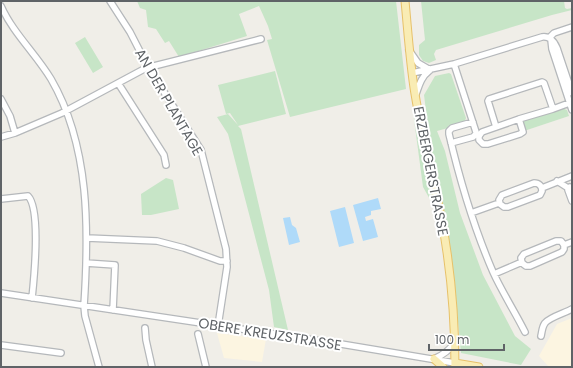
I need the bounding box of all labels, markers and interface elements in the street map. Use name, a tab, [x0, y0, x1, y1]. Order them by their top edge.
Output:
street label: AN DER PLANTAGE	[130, 45, 208, 159]
street label: ERZBERGERSTRASSE	[409, 105, 453, 237]
street label: OBERE KREUZSTRASSE	[197, 313, 343, 355]
scale bar	[429, 326, 504, 352]
text: 100 m	[435, 331, 469, 348]

